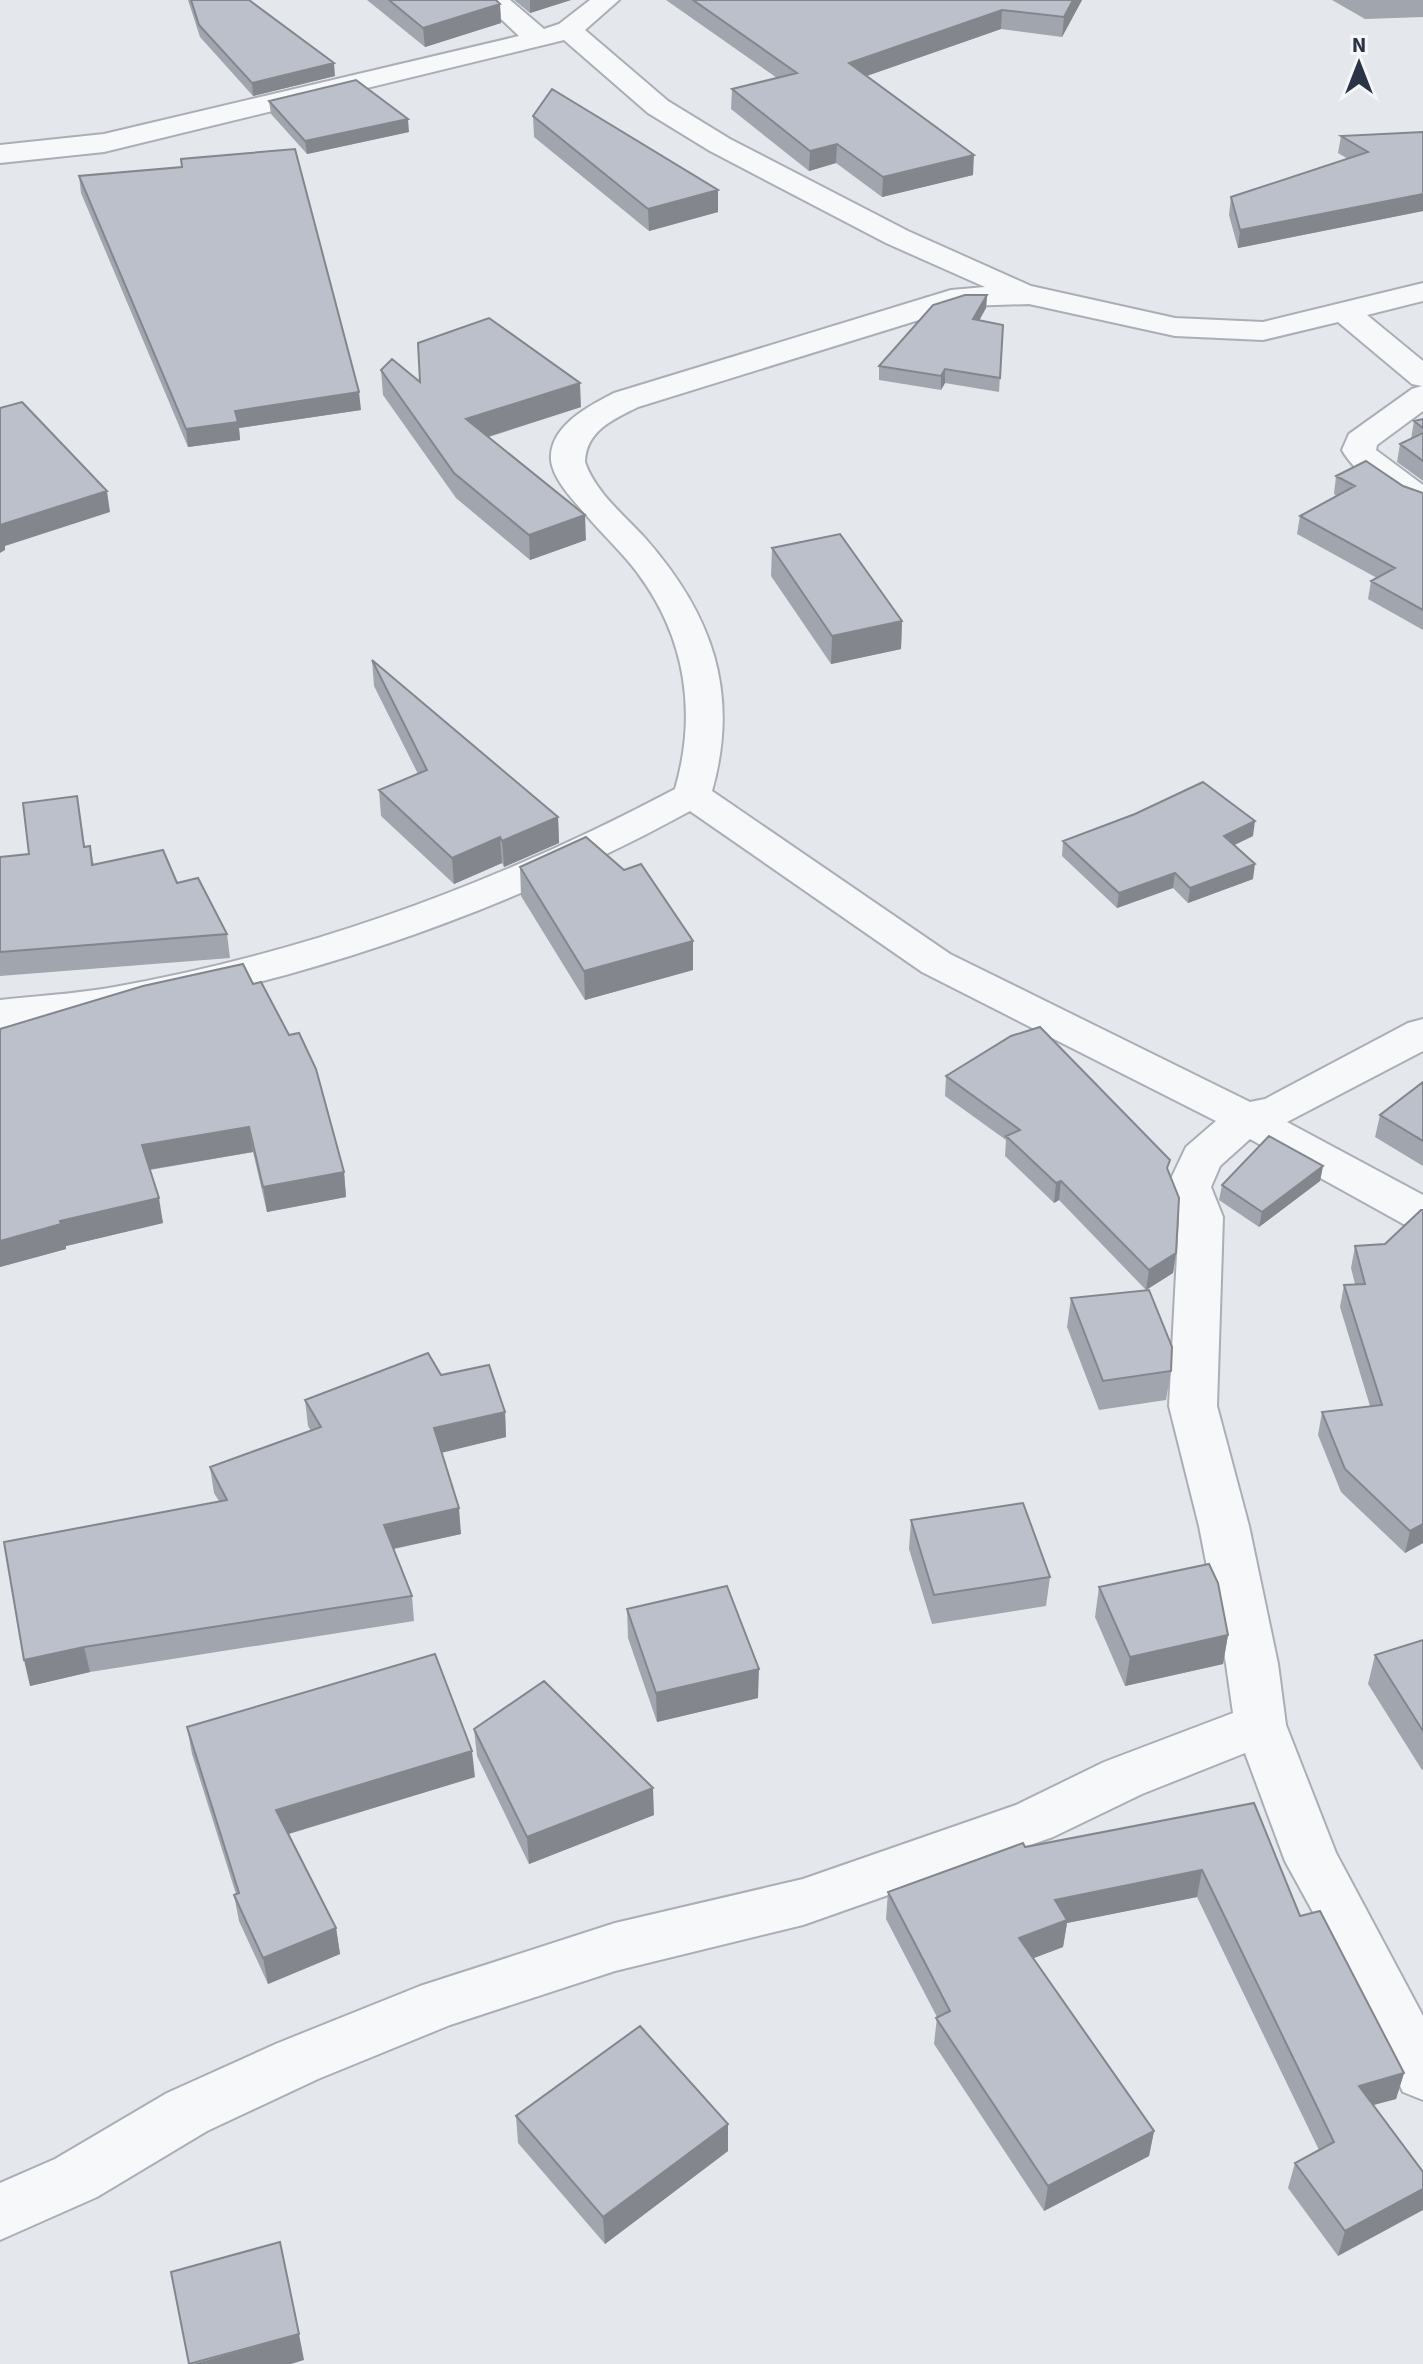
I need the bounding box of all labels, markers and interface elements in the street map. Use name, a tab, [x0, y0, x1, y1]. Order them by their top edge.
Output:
north arrow	[1319, 24, 1399, 104]
text: N	[1352, 29, 1366, 61]

